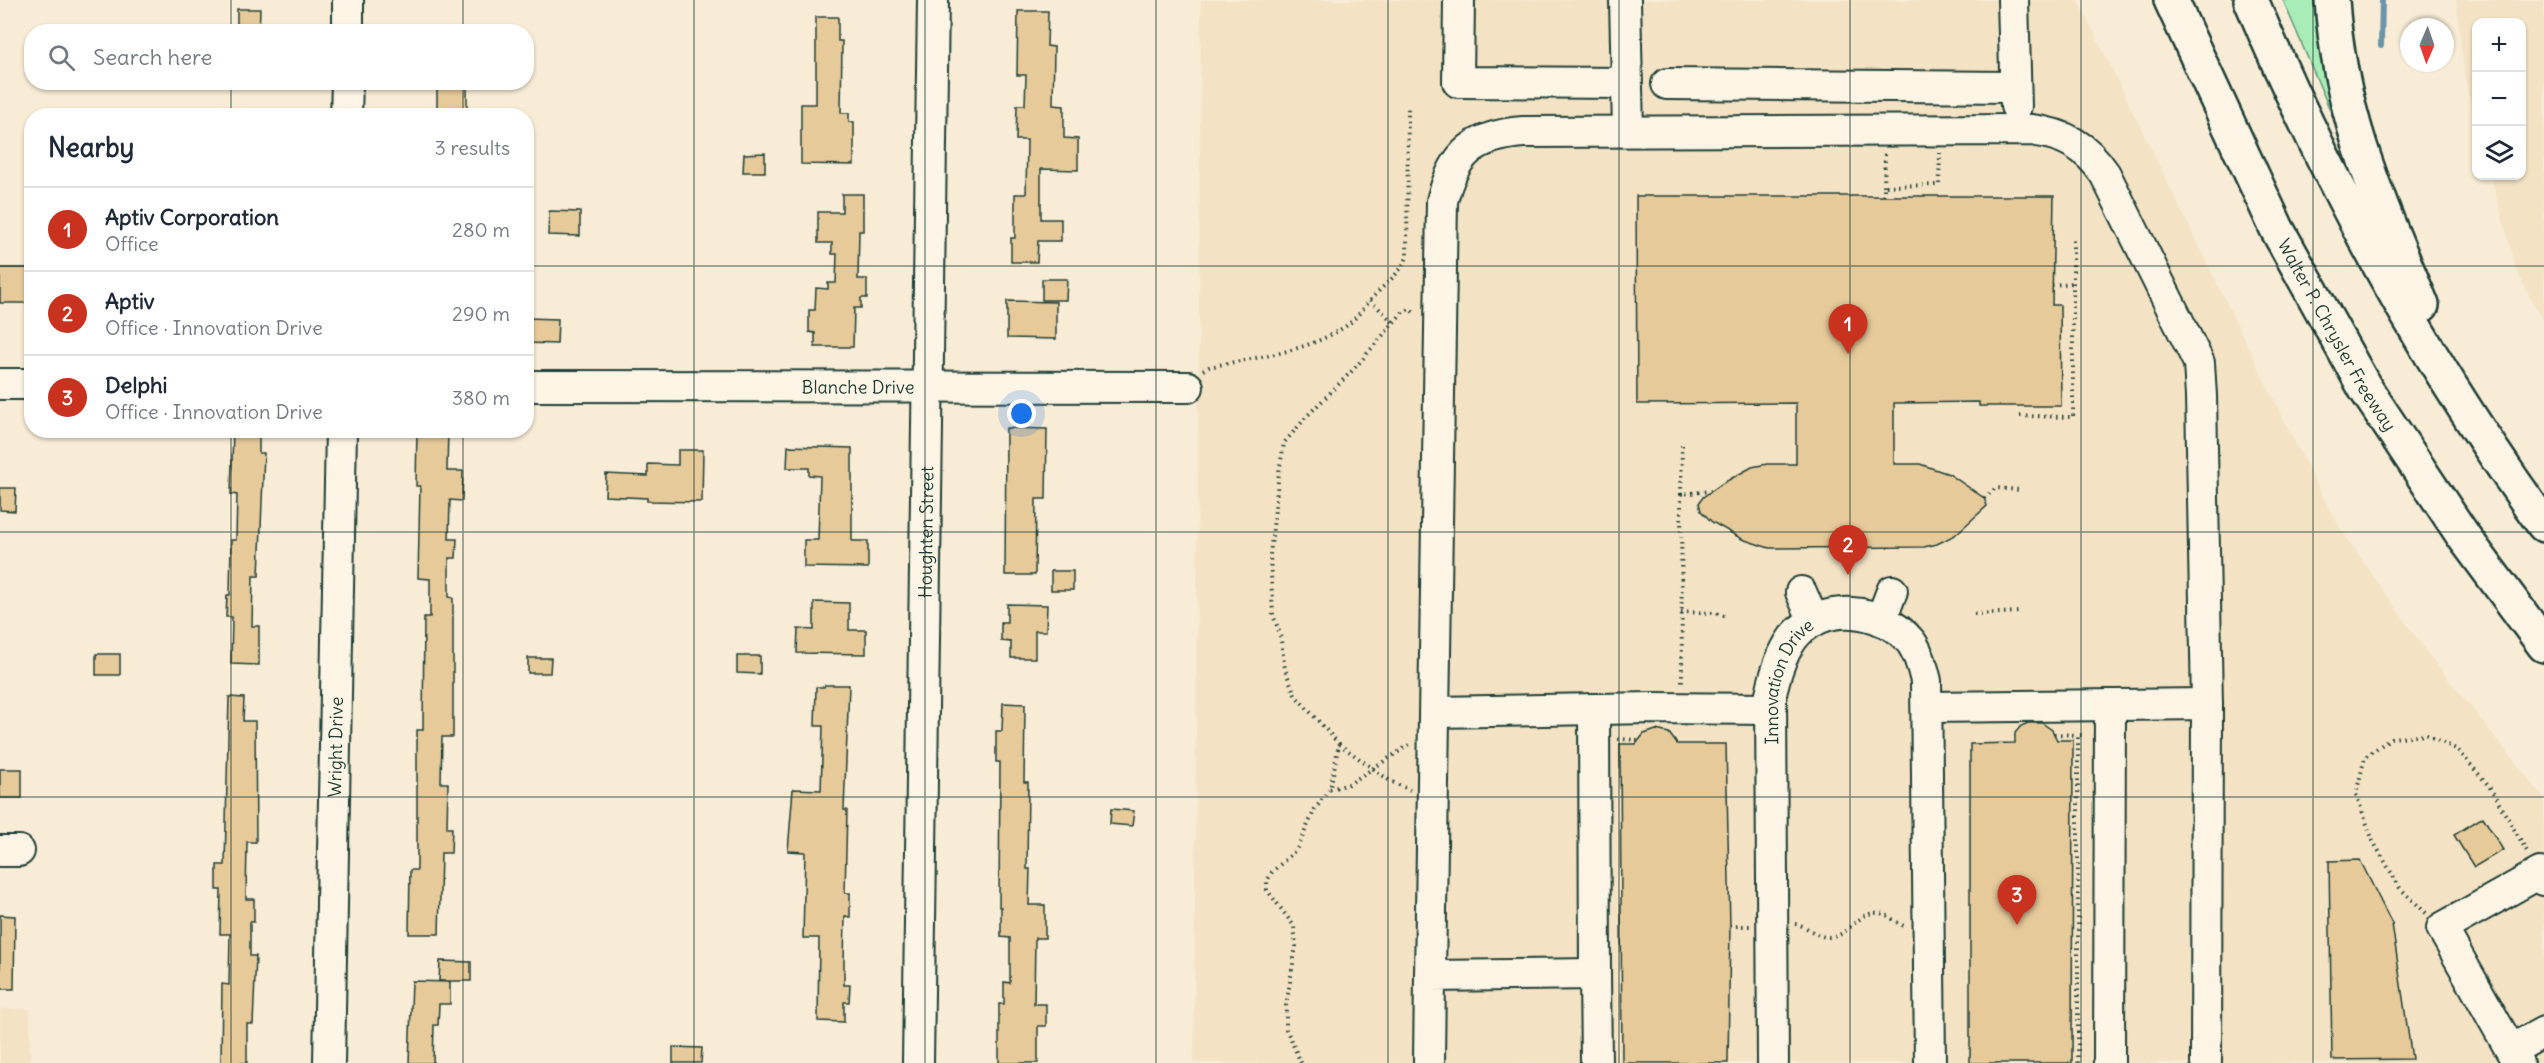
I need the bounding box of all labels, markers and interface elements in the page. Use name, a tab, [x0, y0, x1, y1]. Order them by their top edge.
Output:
north arrow	[2400, 18, 2454, 72]
map controls	[2472, 18, 2526, 180]
button: +	[2472, 18, 2526, 72]
search box	[24, 24, 534, 90]
icon: search	[45, 41, 78, 74]
text: Search here	[93, 43, 212, 71]
button: −	[2472, 72, 2526, 126]
button: layers	[2472, 126, 2526, 180]
text: Nearby	[48, 131, 134, 164]
text: 3 results	[434, 135, 510, 160]
text: Aptiv Corporation	[105, 203, 279, 231]
text: 1	[64, 217, 71, 242]
text: 280 m	[452, 217, 510, 242]
text: Office	[105, 231, 159, 256]
street label: Walter P. Chrysler Freeway	[2273, 234, 2402, 435]
text: Aptiv	[105, 287, 155, 315]
text: 2	[62, 301, 73, 326]
text: 290 m	[452, 301, 510, 326]
pin: 1	[1828, 304, 1868, 354]
text: Office · Innovation Drive	[105, 315, 323, 340]
text: Delphi	[105, 371, 168, 399]
street label: Blanche Drive	[802, 375, 914, 398]
text: 3	[62, 385, 73, 410]
text: 380 m	[452, 385, 510, 410]
text: Office · Innovation Drive	[105, 399, 323, 424]
your location	[1007, 399, 1036, 428]
street label: Houghten Street	[913, 466, 938, 598]
pin: 2	[1828, 526, 1868, 575]
street label: Innovation Drive	[1759, 613, 1817, 745]
street label: Wright Drive	[323, 697, 347, 798]
pin: 3	[1998, 876, 2036, 925]

